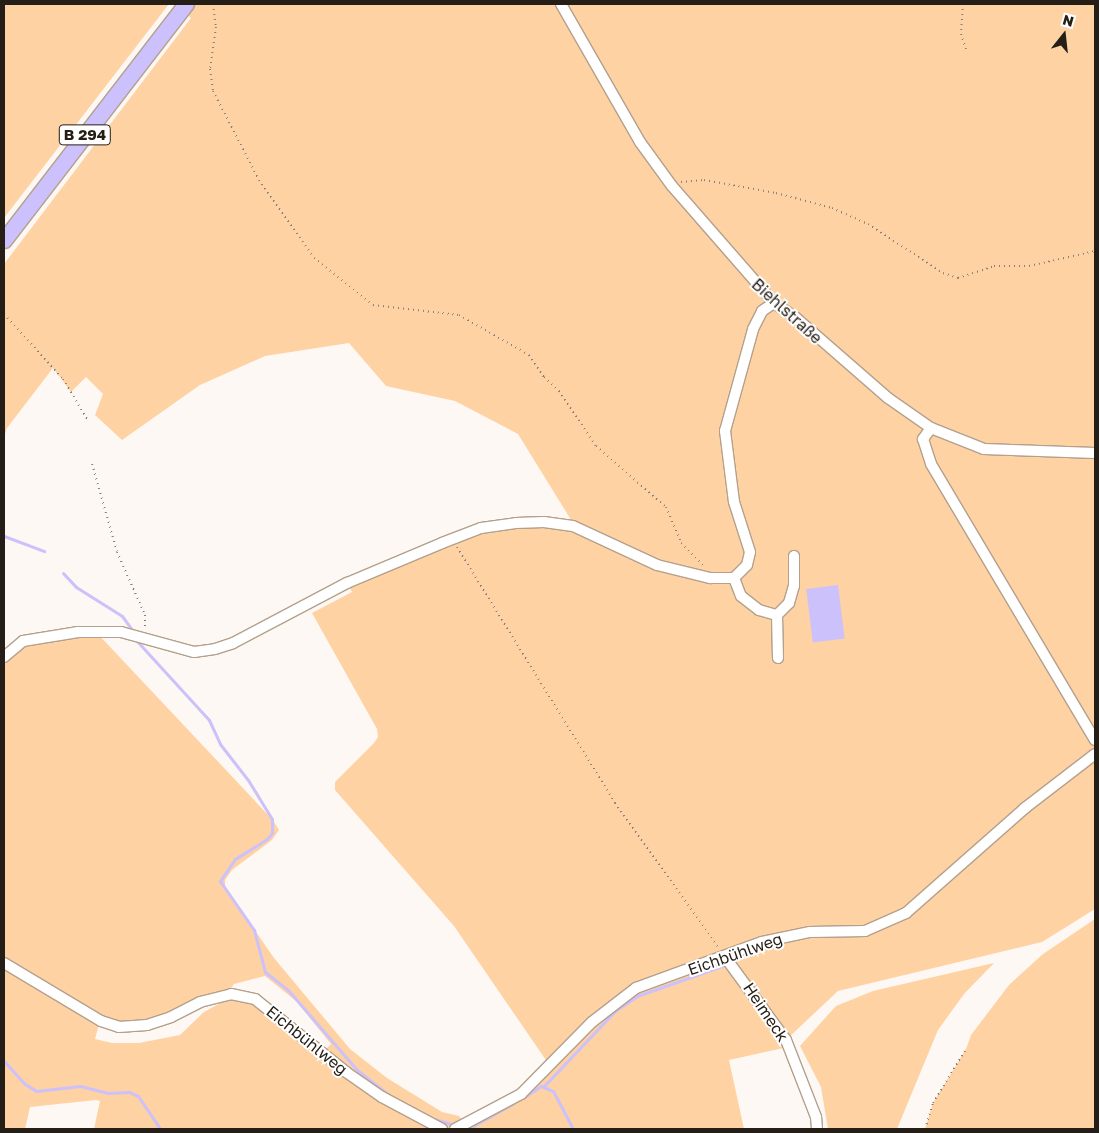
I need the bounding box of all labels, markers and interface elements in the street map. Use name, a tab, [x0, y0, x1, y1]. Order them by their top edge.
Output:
north arrow	[1039, 10, 1089, 60]
text: N	[1061, 10, 1076, 30]
road number: B 294	[59, 122, 111, 148]
street label: Biehlstraße	[748, 274, 826, 348]
street label: Eichbühlweg	[685, 929, 785, 979]
street label: Heimeck	[739, 979, 793, 1045]
street label: Eichbühlweg	[263, 1001, 351, 1079]

